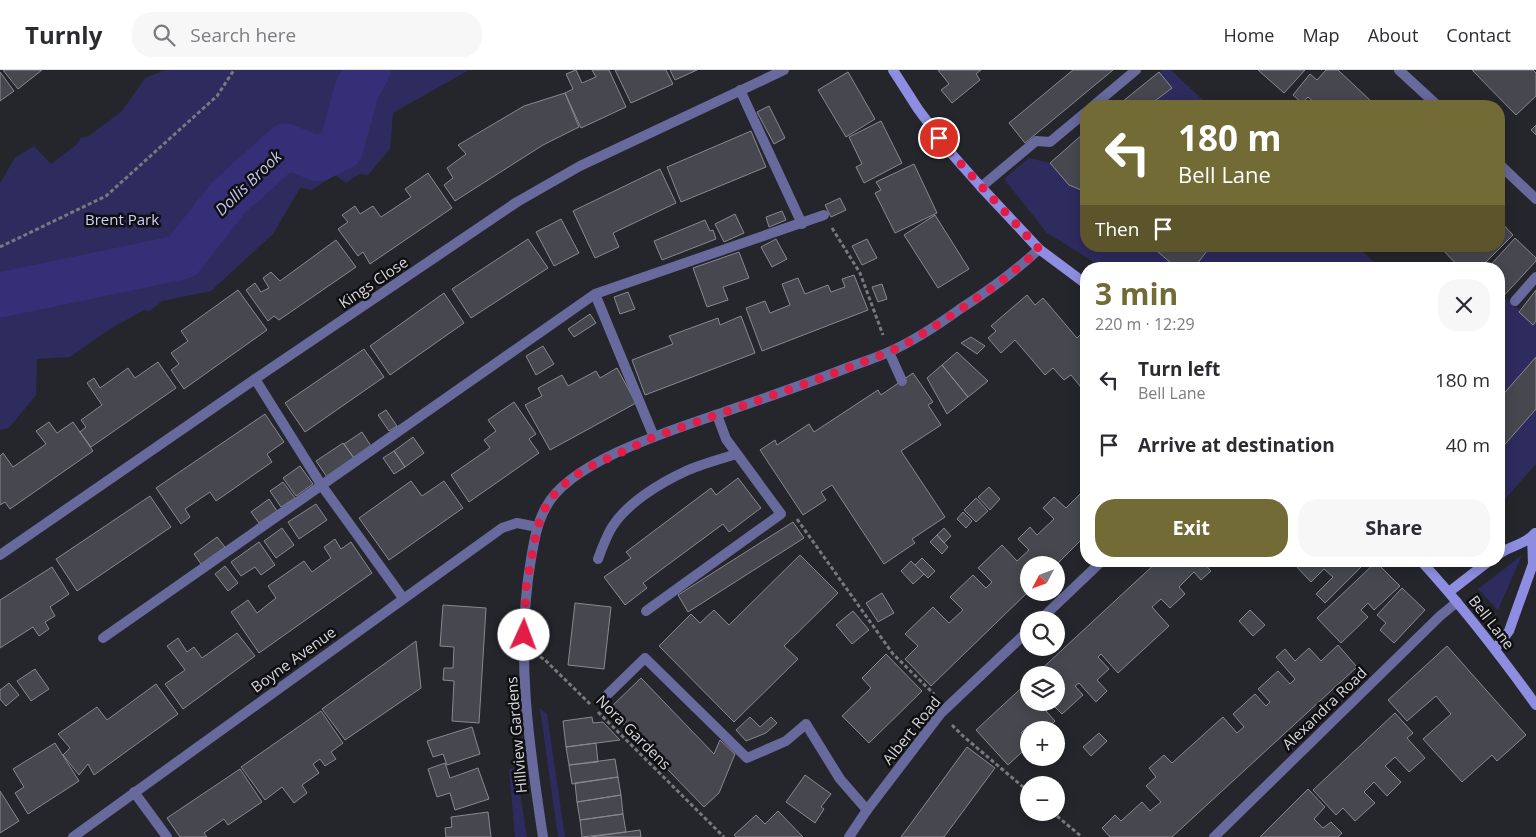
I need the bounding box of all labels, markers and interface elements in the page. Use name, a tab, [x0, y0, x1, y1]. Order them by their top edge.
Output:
search box	[132, 12, 482, 57]
text: Turnly	[25, 18, 102, 51]
icon: search	[150, 21, 178, 49]
text: Search here	[190, 22, 296, 48]
text: Home	[1224, 23, 1274, 47]
text: Map	[1302, 23, 1340, 47]
text: About	[1368, 23, 1418, 47]
text: Contact	[1446, 23, 1511, 47]
text: 180 m	[1178, 114, 1282, 161]
pin	[918, 117, 960, 159]
icon: left	[1095, 120, 1160, 185]
icon: arrive	[925, 124, 953, 152]
water label: Dollis Brook	[210, 145, 287, 220]
text: Bell Lane	[1178, 159, 1271, 189]
park label: Brent Park	[85, 209, 159, 229]
icon: arrive	[1149, 215, 1177, 243]
text: Then	[1095, 216, 1139, 242]
street label: Kings Close	[335, 252, 411, 312]
text: 3 min	[1095, 273, 1178, 314]
button: close	[1438, 279, 1490, 331]
text: 220 m · 12:29	[1095, 313, 1195, 335]
text: Turn left	[1138, 356, 1220, 382]
icon: left	[1095, 366, 1123, 394]
text: 180 m	[1435, 367, 1490, 393]
text: Bell Lane	[1138, 382, 1206, 404]
icon: arrive	[1095, 431, 1123, 459]
text: Arrive at destination	[1138, 432, 1335, 458]
text: 40 m	[1446, 432, 1490, 458]
button: Exit	[1095, 499, 1288, 557]
button: Share	[1298, 499, 1490, 557]
north arrow	[1020, 556, 1065, 601]
map controls	[1020, 556, 1065, 821]
street label: Bell Lane	[1465, 591, 1519, 653]
position arrow	[497, 608, 549, 660]
button: search	[1020, 611, 1065, 656]
street label: Boyne Avenue	[247, 622, 339, 696]
street label: Alexandra Road	[1277, 662, 1371, 754]
button: layers	[1020, 666, 1065, 711]
street label: Hillview Gardens	[501, 676, 531, 794]
street label: Nora Gardens	[592, 690, 676, 774]
street label: Albert Road	[877, 692, 945, 768]
button: +	[1020, 721, 1065, 766]
button: −	[1020, 776, 1065, 821]

